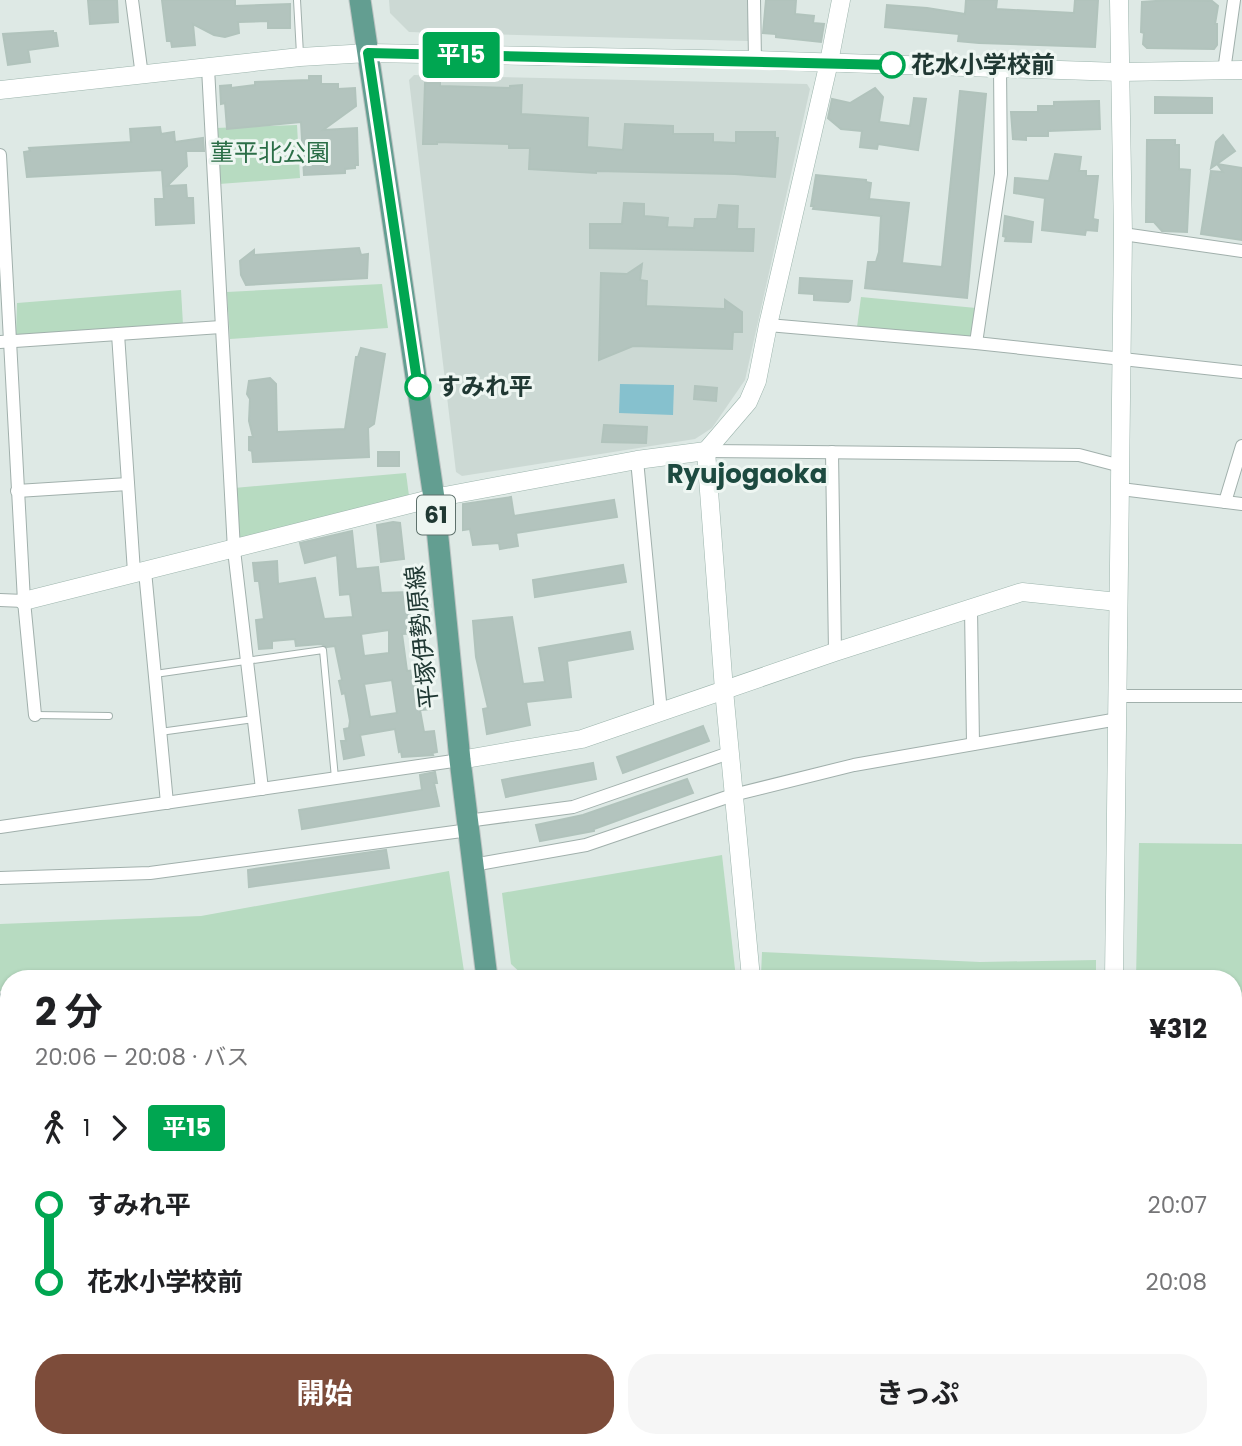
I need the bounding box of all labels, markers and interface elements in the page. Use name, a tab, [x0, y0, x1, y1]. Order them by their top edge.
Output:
line badge: 平15	[421, 32, 501, 78]
text: 平15	[437, 38, 485, 71]
place label: 花水小学校前	[911, 48, 1055, 81]
marker: 花水小学校前	[879, 52, 905, 78]
park label: 菫平北公園	[210, 136, 330, 169]
place label: すみれ平	[437, 370, 533, 403]
marker: すみれ平	[405, 374, 431, 400]
district label: Ryujogaoka	[667, 456, 827, 492]
road number: 61	[417, 495, 455, 534]
street label: 平塚伊勢原線	[398, 564, 445, 710]
text: 2 分	[35, 985, 103, 1038]
text: ¥312	[1149, 1011, 1207, 1047]
text: 20:06 – 20:08 · バス	[35, 1041, 249, 1073]
icon: walk	[35, 1109, 73, 1147]
icon: forward	[100, 1109, 138, 1147]
text: 平15	[162, 1111, 211, 1144]
text: 1	[83, 1112, 90, 1144]
text: すみれ平	[87, 1187, 191, 1223]
text: 20:07	[1147, 1189, 1207, 1221]
text: 花水小学校前	[87, 1264, 243, 1300]
text: 20:08	[1145, 1266, 1207, 1298]
button: 開始	[35, 1354, 614, 1434]
button: きっぷ	[628, 1354, 1207, 1434]

